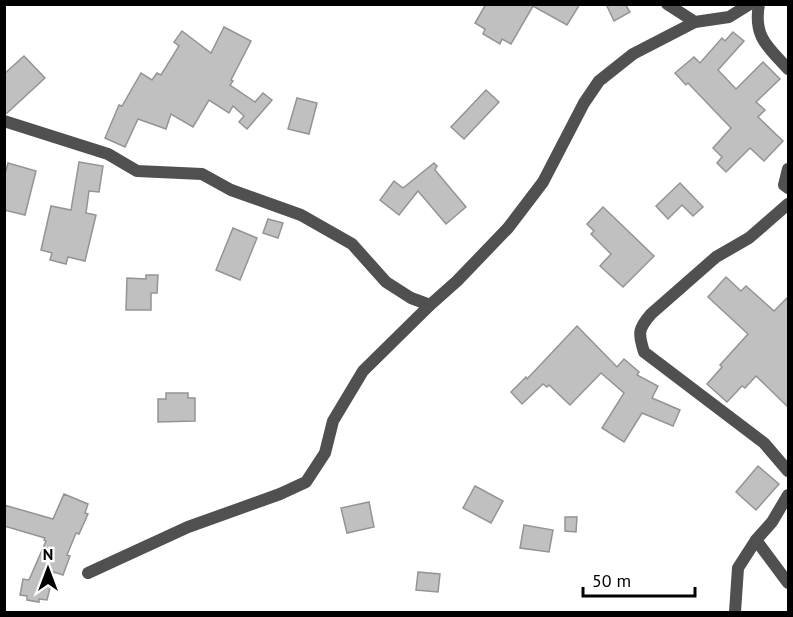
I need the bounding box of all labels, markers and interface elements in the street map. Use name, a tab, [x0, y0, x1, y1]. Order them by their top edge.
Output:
north arrow	[18, 539, 78, 599]
text: N	[43, 544, 53, 564]
scale bar	[583, 560, 696, 598]
text: 50 m	[592, 569, 631, 592]

